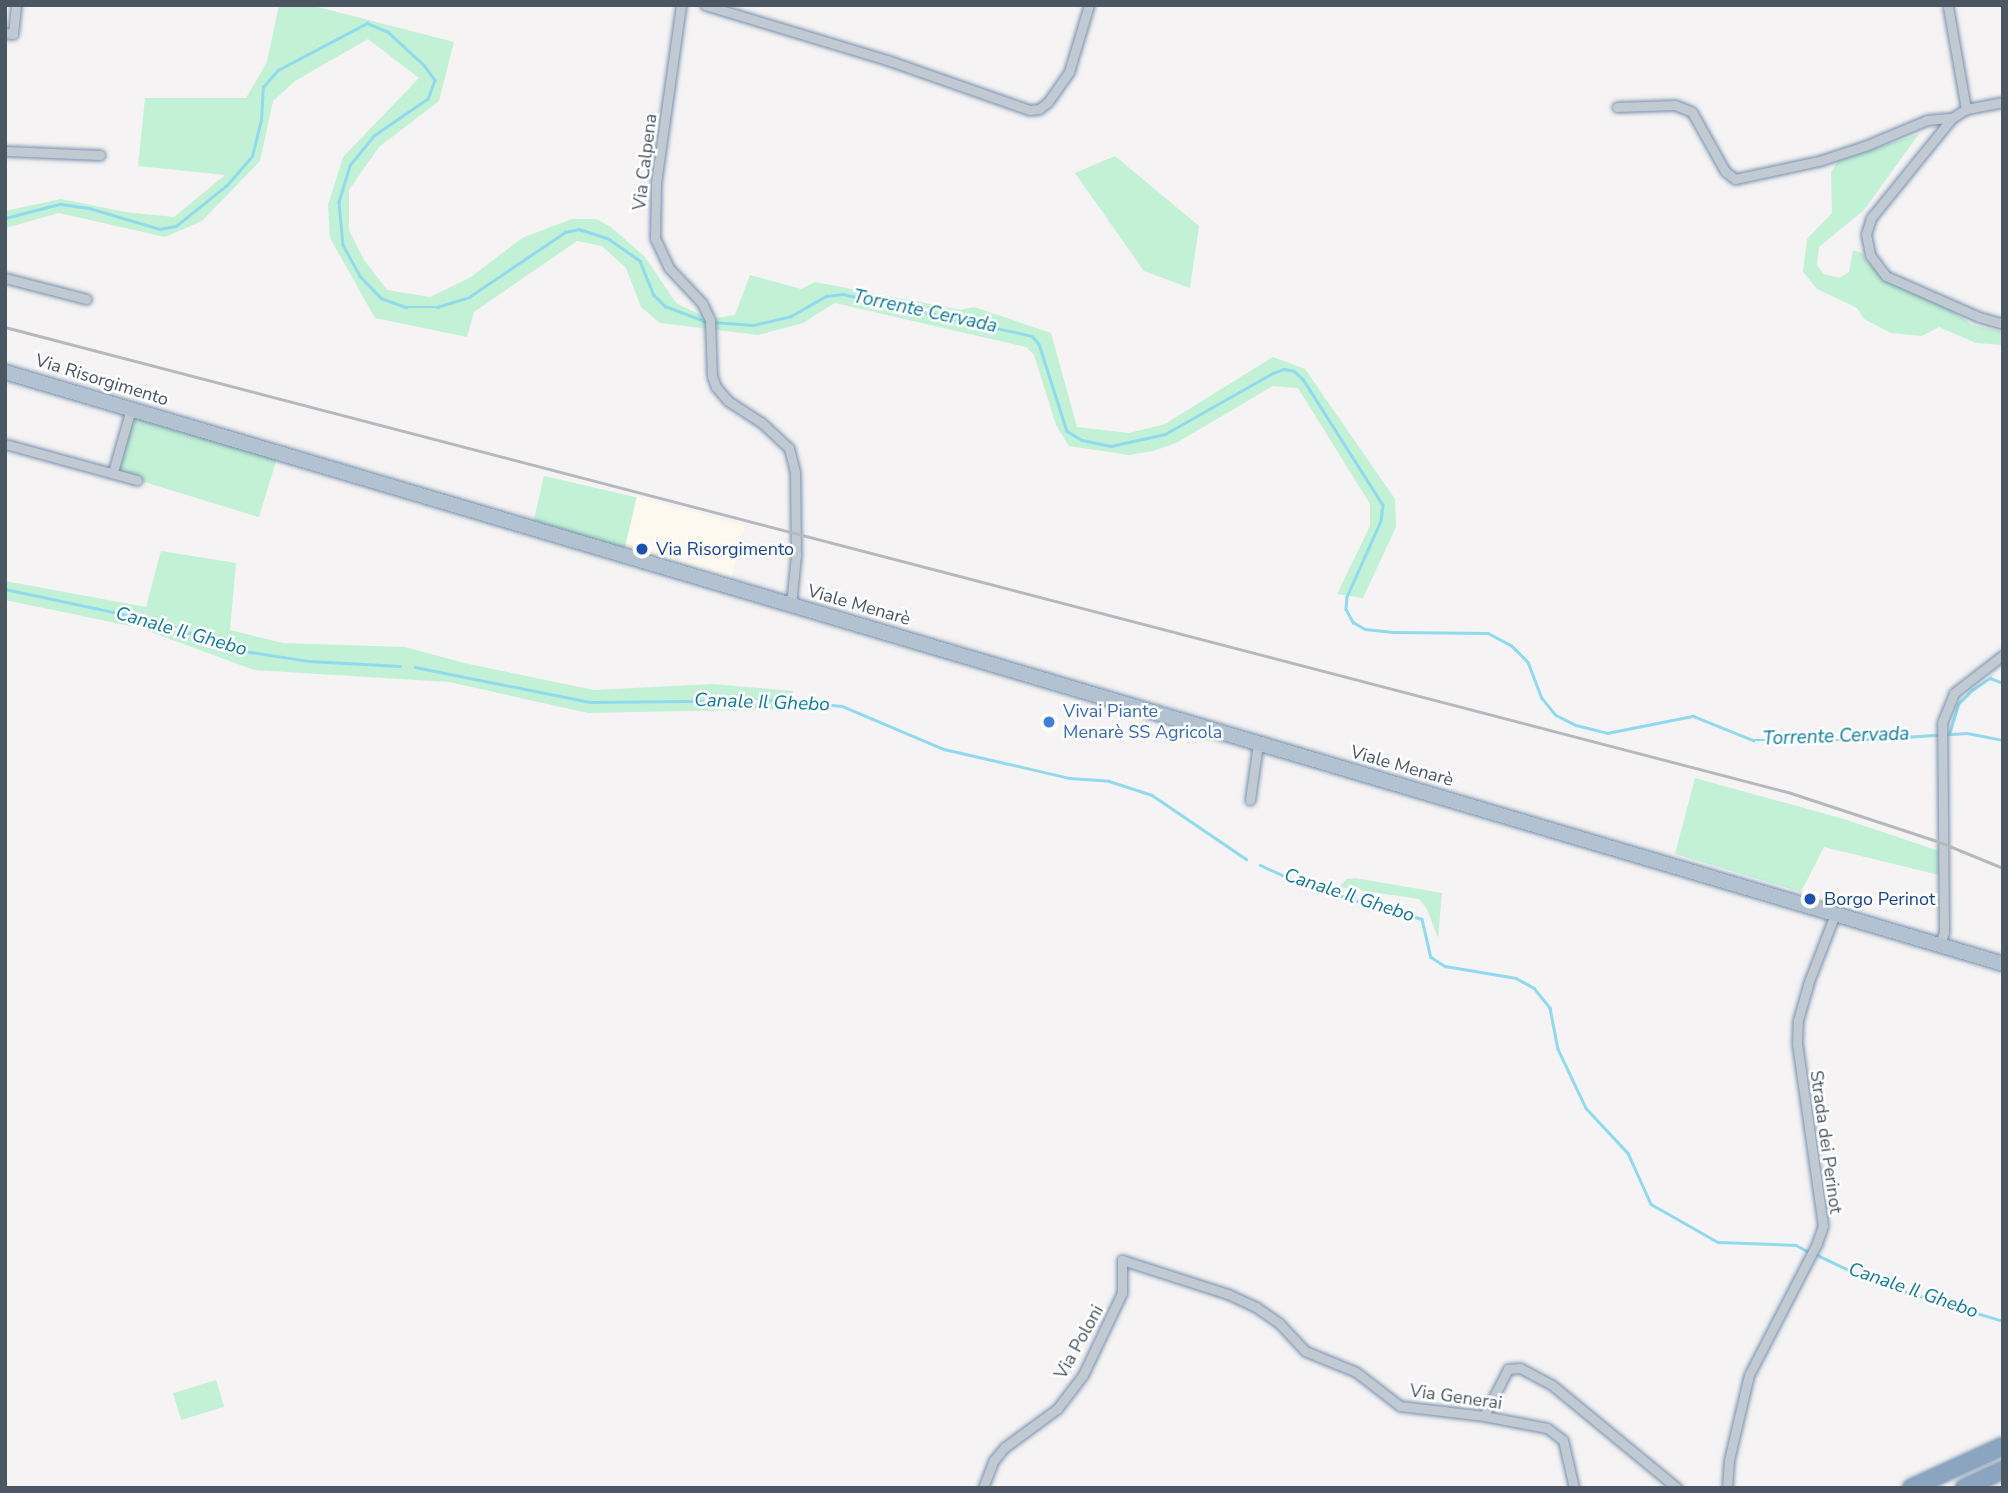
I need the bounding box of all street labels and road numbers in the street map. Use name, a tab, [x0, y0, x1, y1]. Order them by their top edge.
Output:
street label: Via Calpena	[628, 112, 662, 212]
street label: Via Risorgimento	[33, 349, 171, 411]
street label: Viale Menarè	[805, 580, 913, 630]
street label: Viale Menarè	[1348, 741, 1456, 791]
street label: Strada dei Perinot	[1805, 1069, 1847, 1215]
street label: Via Poloni	[1050, 1301, 1108, 1383]
street label: Via Generai	[1408, 1380, 1504, 1414]

